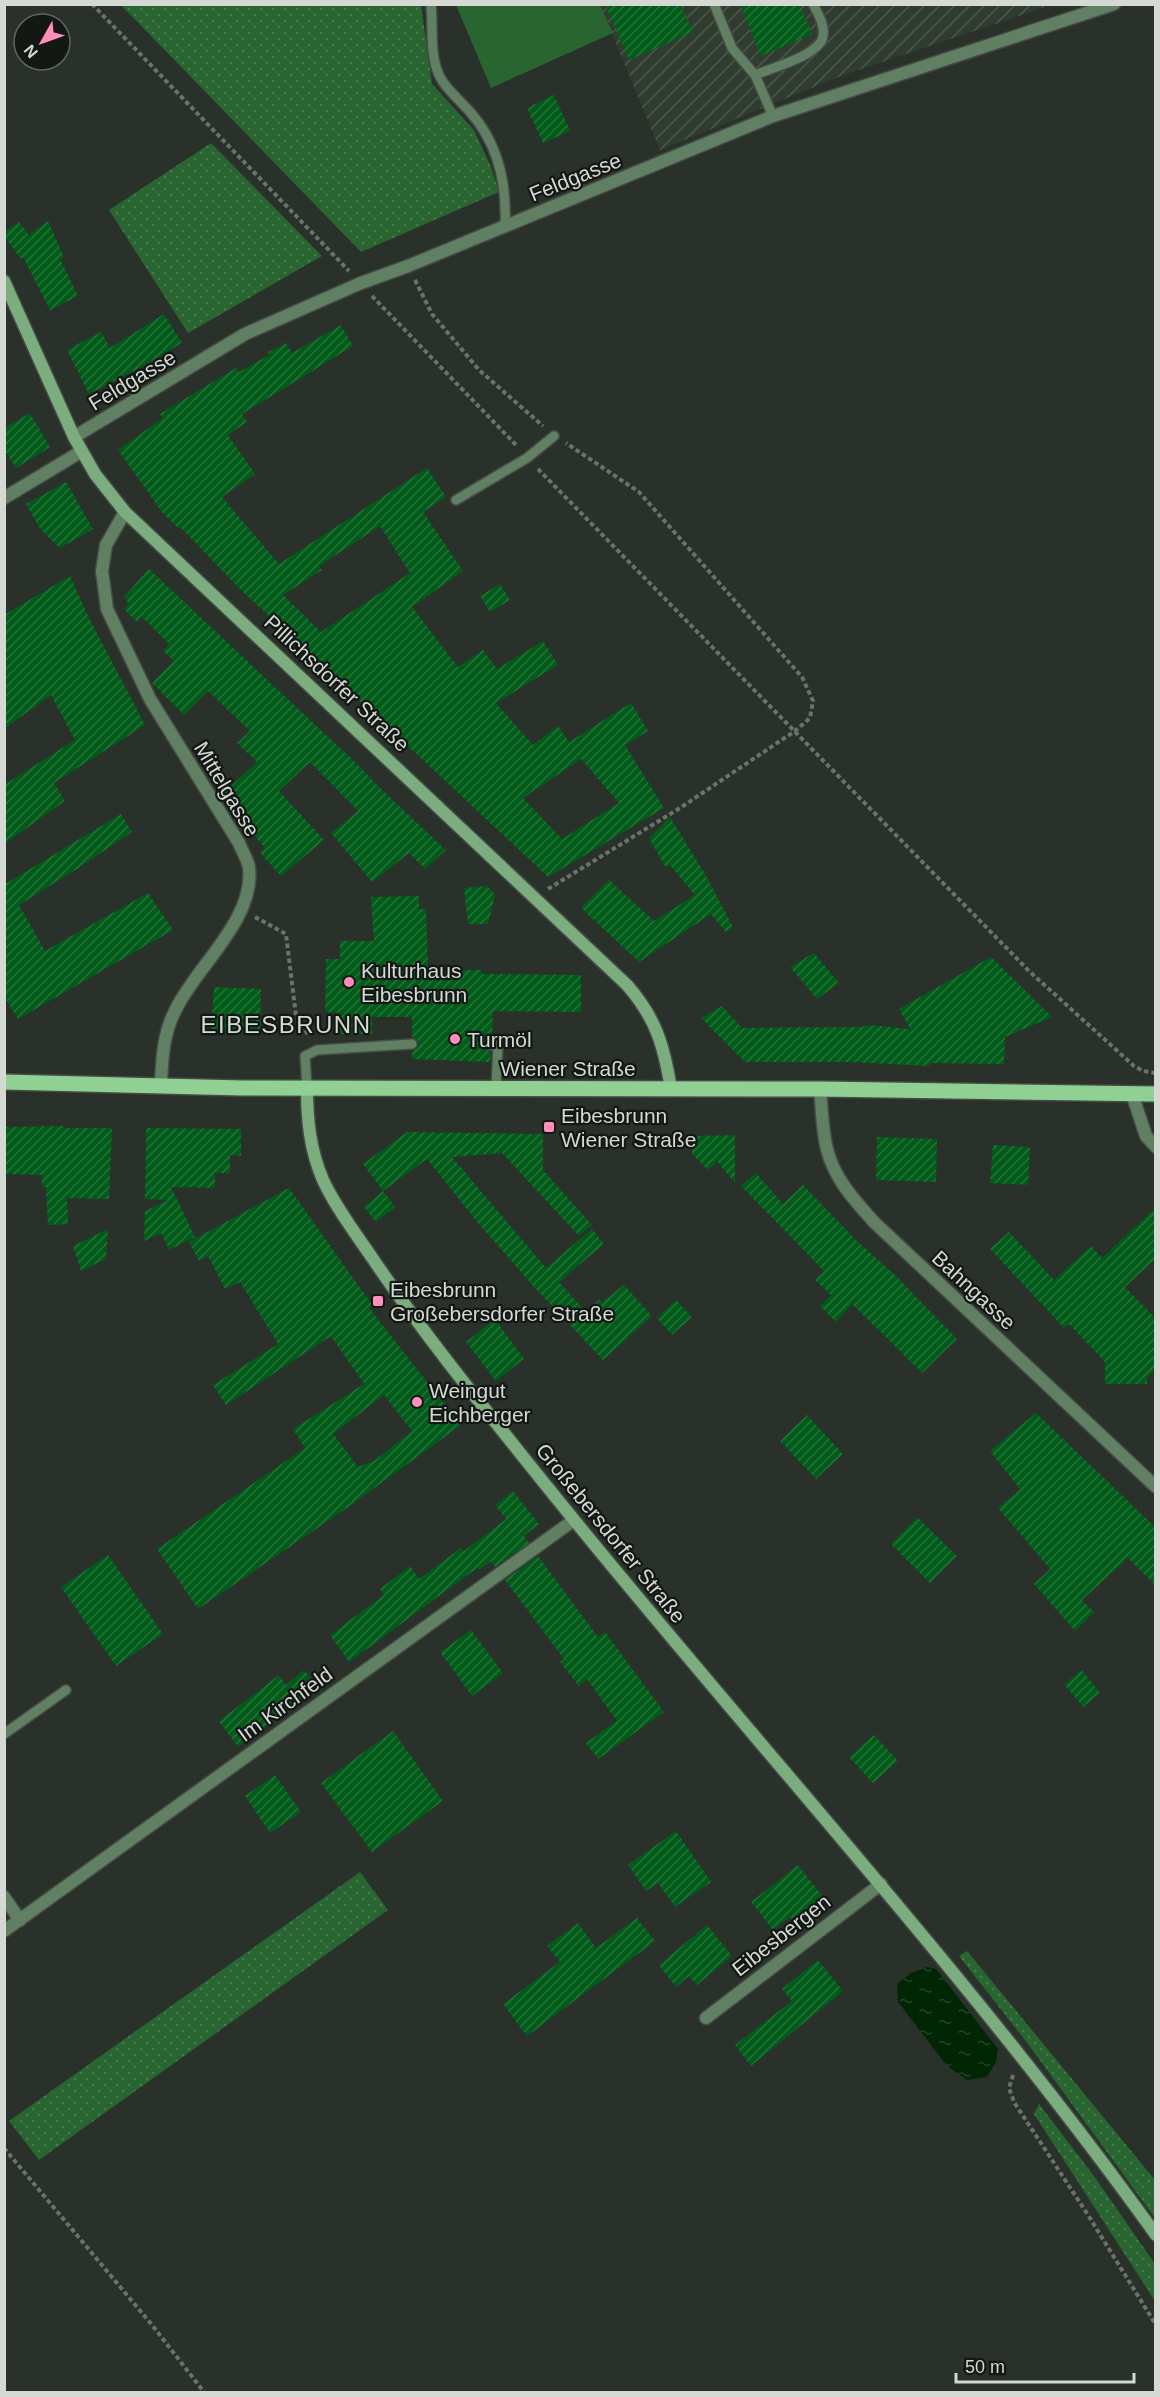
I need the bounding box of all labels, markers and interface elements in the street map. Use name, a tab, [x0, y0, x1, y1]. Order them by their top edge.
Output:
north arrow	[12, 12, 72, 72]
text: N	[21, 41, 41, 61]
street label: Feldgasse	[526, 148, 624, 206]
street label: Feldgasse	[85, 345, 179, 415]
street label: Pillichsdorfer Straße	[260, 610, 414, 756]
street label: Mittelgasse	[190, 738, 264, 840]
place label: Kulturhaus Eibesbrunn	[361, 959, 467, 1006]
marker: Kulturhaus Eibesbrunn	[342, 975, 356, 989]
district label: EIBESBRUNN	[200, 1011, 372, 1038]
place label: Turmöl	[467, 1028, 532, 1051]
marker: Turmöl	[448, 1032, 462, 1046]
street label: Wiener Straße	[500, 1057, 636, 1080]
place label: Eibesbrunn Wiener Straße	[561, 1104, 696, 1151]
marker: Eibesbrunn Wiener Straße	[542, 1120, 556, 1134]
street label: Bahngasse	[928, 1246, 1020, 1334]
place label: Eibesbrunn Großebersdorfer Straße	[390, 1278, 614, 1325]
marker: Eibesbrunn Großebersdorfer Straße	[371, 1294, 385, 1308]
place label: Weingut Eichberger	[429, 1379, 531, 1426]
marker: Weingut Eichberger	[410, 1395, 424, 1409]
street label: Großebersdorfer Straße	[532, 1439, 690, 1627]
street label: Im Kirchfeld	[233, 1662, 337, 1746]
street label: Eibesbergen	[727, 1890, 835, 1980]
scale bar	[956, 2346, 1134, 2384]
text: 50 m	[965, 2357, 1005, 2377]

